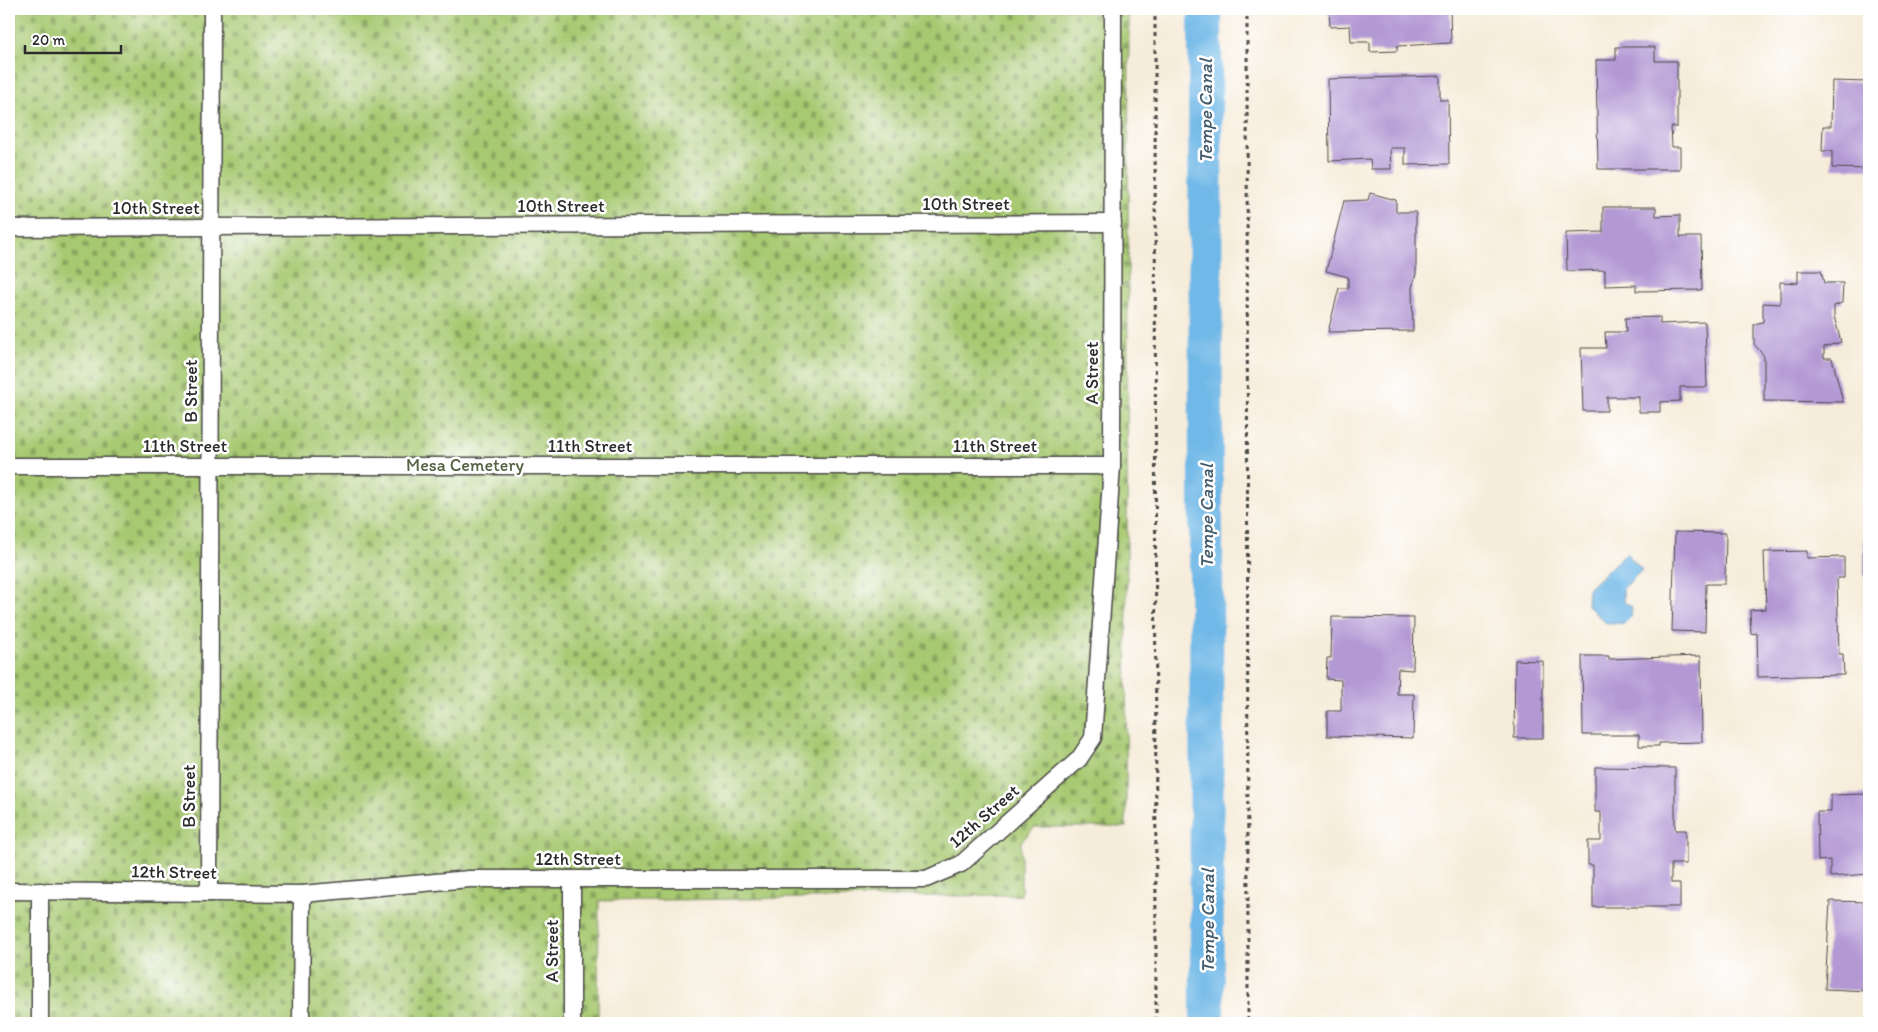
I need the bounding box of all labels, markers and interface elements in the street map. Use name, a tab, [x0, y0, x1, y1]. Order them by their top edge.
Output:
scale bar	[25, 22, 121, 54]
text: 20 m	[32, 31, 66, 49]
water label: Tempe Canal	[1194, 57, 1217, 163]
street label: 10th Street	[922, 193, 1010, 215]
street label: 10th Street	[517, 195, 605, 217]
street label: 10th Street	[112, 197, 200, 219]
street label: A Street	[1081, 341, 1103, 405]
street label: B Street	[180, 359, 202, 423]
street label: 11th Street	[143, 435, 228, 457]
street label: 11th Street	[548, 435, 633, 457]
street label: 11th Street	[953, 435, 1038, 457]
park label: Mesa Cemetery	[406, 454, 524, 476]
water label: Tempe Canal	[1195, 462, 1218, 568]
street label: B Street	[178, 764, 200, 828]
street label: 12th Street	[944, 779, 1024, 852]
street label: 12th Street	[535, 848, 621, 870]
street label: 12th Street	[131, 860, 217, 884]
water label: Tempe Canal	[1196, 867, 1219, 973]
street label: A Street	[541, 919, 563, 983]

